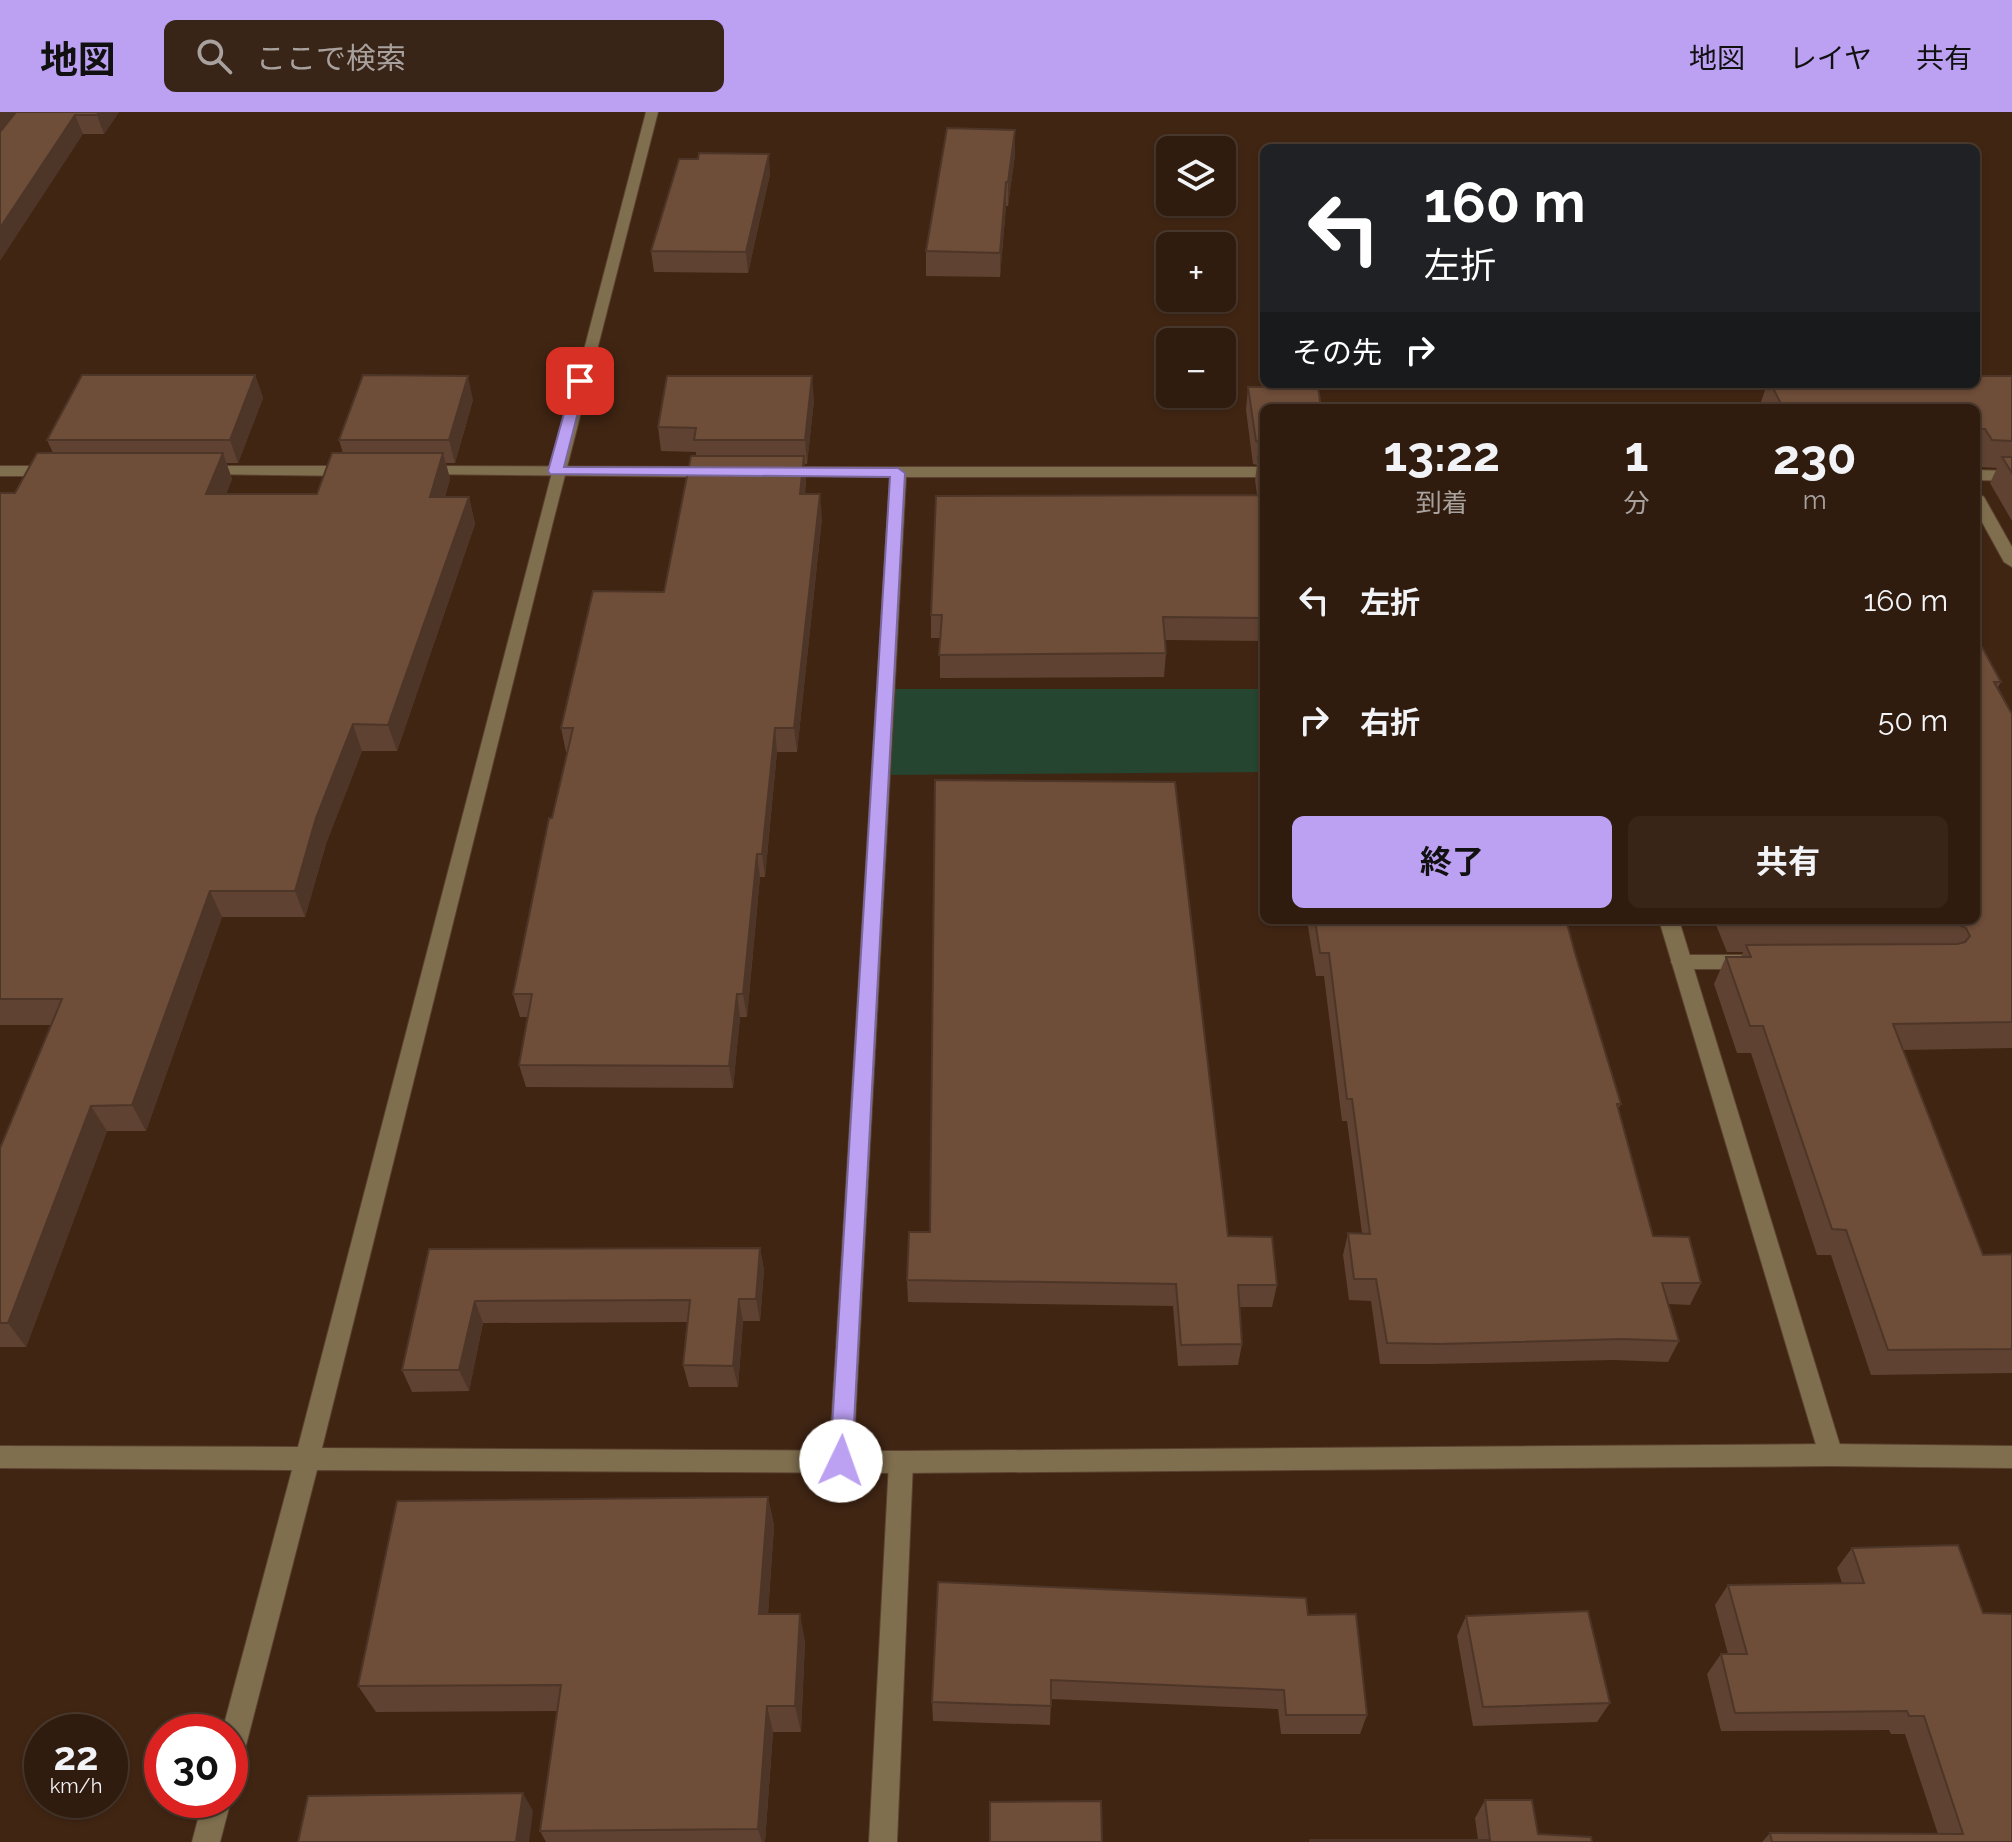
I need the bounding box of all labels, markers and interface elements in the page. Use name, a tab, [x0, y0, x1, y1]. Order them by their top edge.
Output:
search box	[164, 20, 724, 92]
icon: search	[192, 34, 236, 78]
text: 地図	[40, 37, 116, 82]
text: ここで検索	[256, 41, 406, 76]
text: 地図	[1689, 42, 1745, 75]
text: レイヤ	[1789, 42, 1872, 75]
text: 共有	[1916, 42, 1972, 75]
map controls	[1156, 136, 1236, 408]
button: layers	[1156, 136, 1236, 216]
text: 160 m	[1424, 169, 1586, 235]
icon: left	[1292, 176, 1396, 280]
button: +	[1156, 232, 1236, 312]
text: 左折	[1424, 244, 1496, 286]
button: −	[1156, 328, 1236, 408]
icon: right	[1398, 328, 1442, 372]
text: その先	[1292, 335, 1382, 370]
pin	[546, 347, 614, 415]
icon: arrive	[558, 359, 602, 403]
text: 13:22	[1384, 426, 1500, 482]
text: 1	[1625, 426, 1648, 482]
text: 230	[1773, 429, 1856, 485]
text: m	[1803, 485, 1827, 515]
text: 到着	[1416, 488, 1468, 518]
text: 分	[1624, 488, 1650, 518]
icon: left	[1292, 578, 1336, 622]
text: 160 m	[1863, 583, 1948, 618]
text: 左折	[1360, 585, 1420, 620]
icon: right	[1292, 698, 1336, 742]
text: 50 m	[1878, 703, 1948, 738]
text: 右折	[1360, 705, 1420, 740]
button: 終了	[1292, 816, 1612, 908]
button: 共有	[1628, 816, 1948, 908]
position arrow	[799, 1419, 883, 1503]
speed limit sign: 30	[144, 1714, 248, 1818]
text: 22	[53, 1732, 99, 1779]
text: km/h	[50, 1774, 102, 1798]

